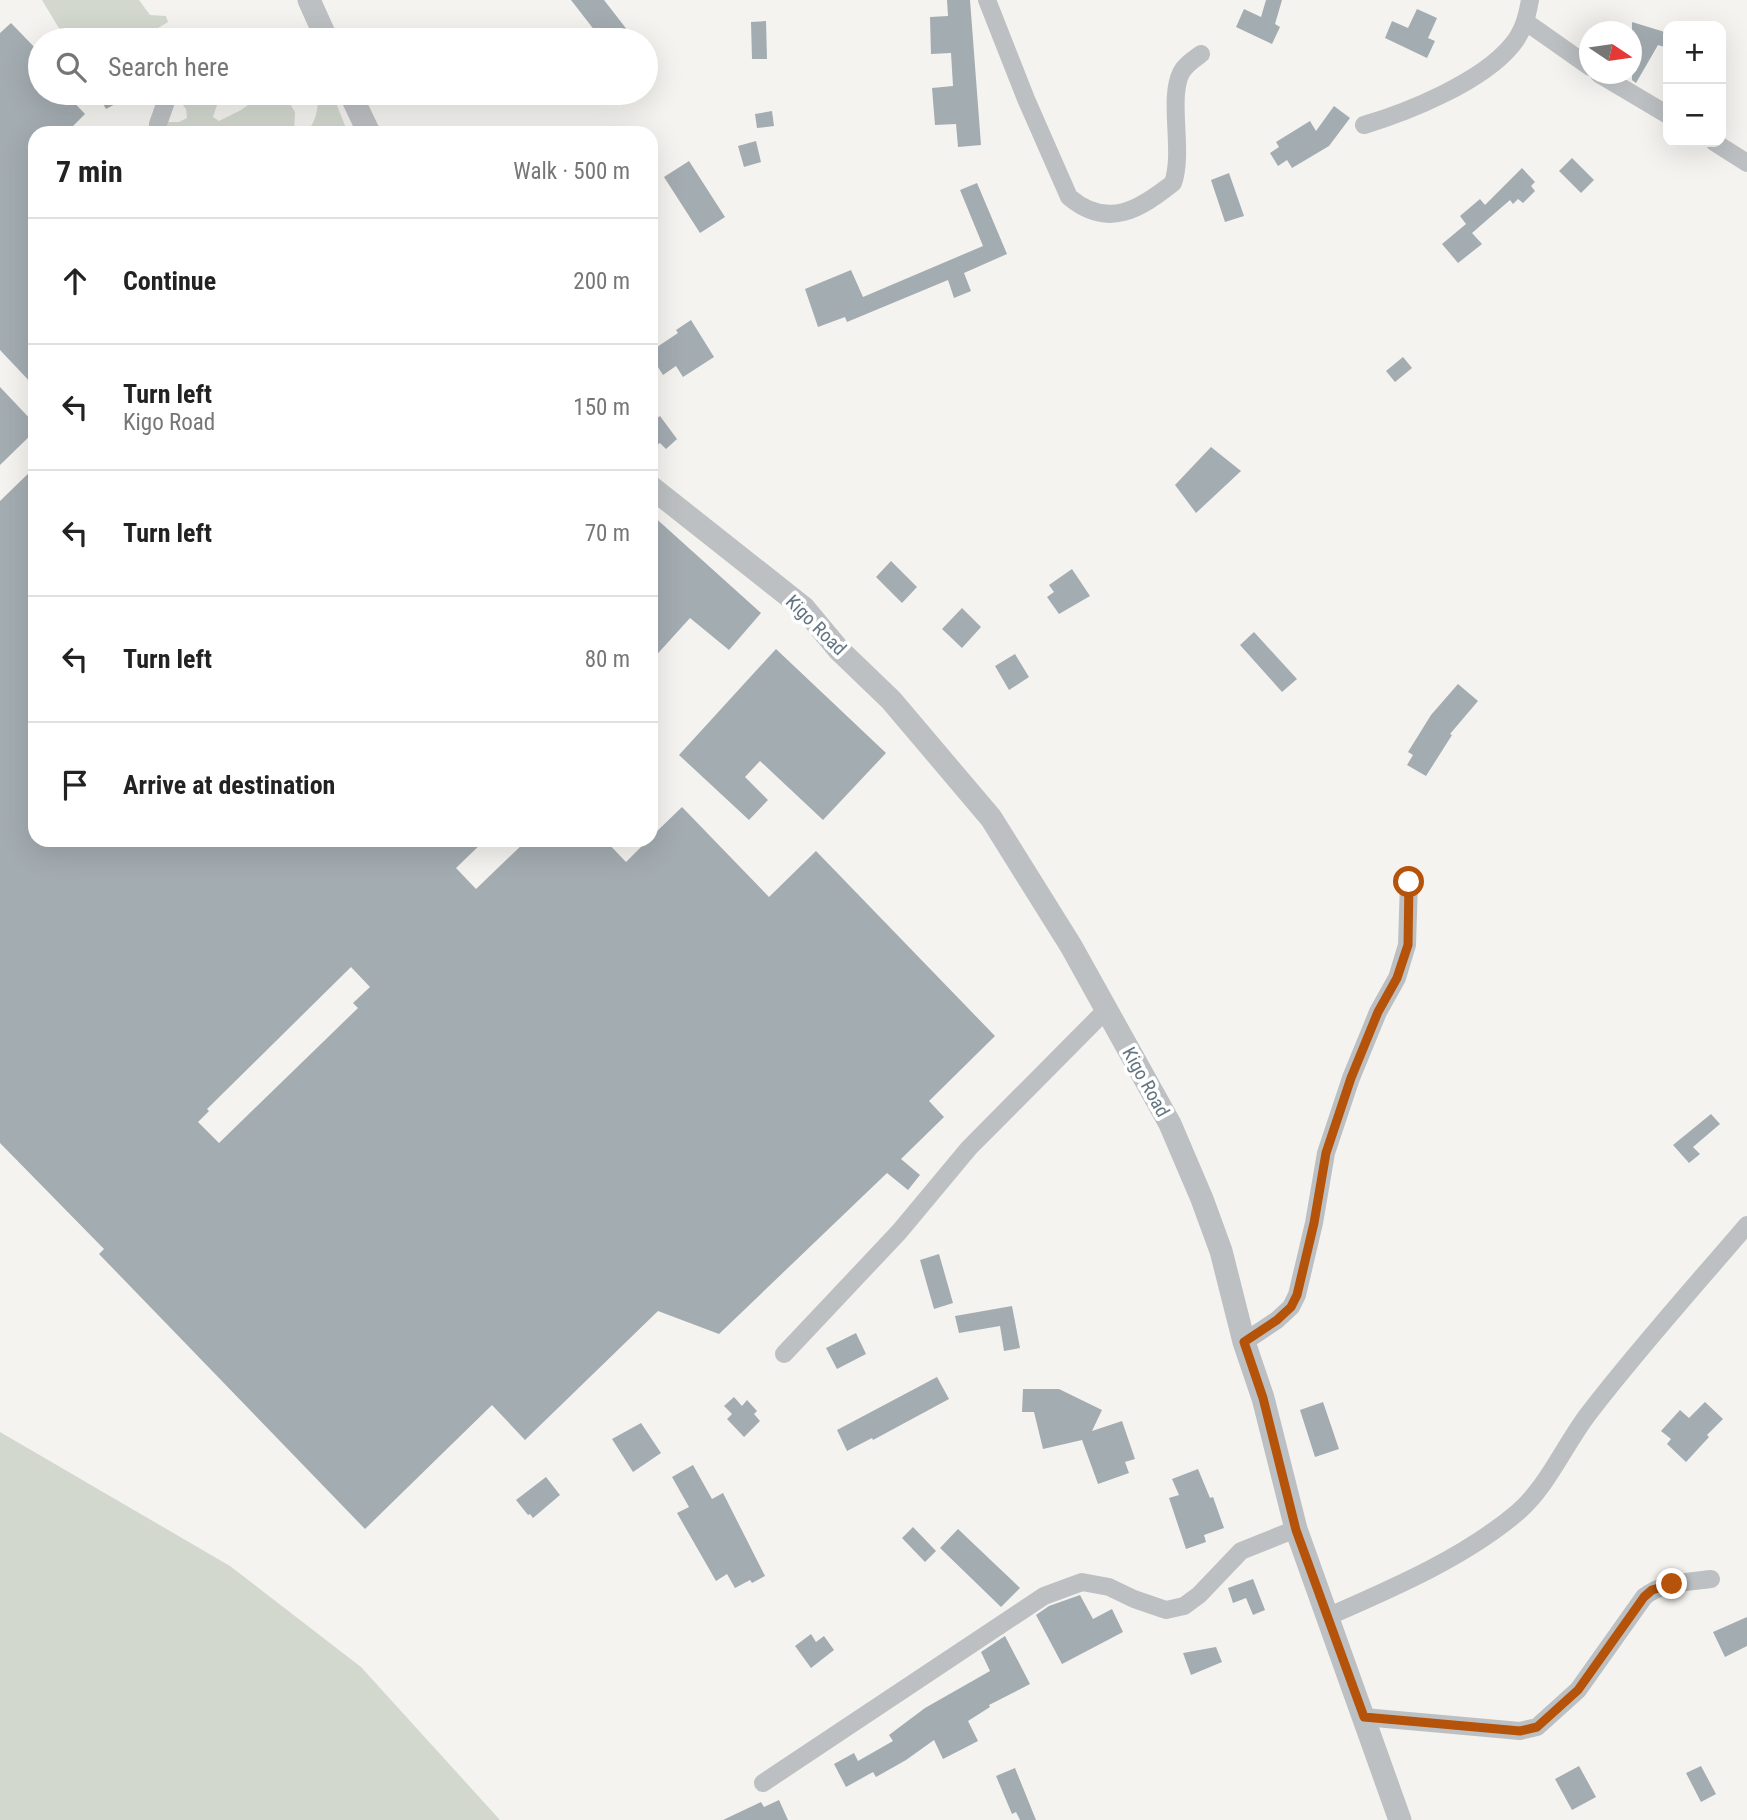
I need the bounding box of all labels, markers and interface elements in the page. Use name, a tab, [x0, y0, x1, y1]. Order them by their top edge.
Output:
north arrow	[1579, 21, 1642, 84]
map controls	[1663, 21, 1726, 147]
button: +	[1663, 21, 1726, 84]
search box	[28, 28, 658, 105]
icon: search	[52, 48, 90, 86]
text: Search here	[108, 52, 229, 82]
button: −	[1663, 84, 1726, 147]
text: 7 min	[56, 154, 123, 189]
text: Walk · 500 m	[513, 158, 630, 185]
icon: ahead	[56, 262, 94, 300]
text: Continue	[123, 266, 216, 296]
text: 200 m	[573, 268, 630, 295]
text: Turn left	[123, 379, 212, 409]
icon: left	[56, 388, 94, 426]
text: 150 m	[573, 394, 630, 421]
text: Kigo Road	[123, 409, 215, 436]
icon: left	[56, 514, 94, 552]
text: Turn left	[123, 518, 212, 548]
text: 70 m	[585, 520, 630, 547]
street label: Kigo Road	[781, 590, 851, 660]
icon: left	[56, 640, 94, 678]
text: Turn left	[123, 644, 212, 674]
text: 80 m	[585, 646, 630, 673]
icon: arrive	[56, 766, 94, 804]
text: Arrive at destination	[123, 770, 335, 800]
route start	[1393, 866, 1424, 897]
street label: Kigo Road	[1117, 1043, 1175, 1121]
route end	[1656, 1568, 1687, 1599]

